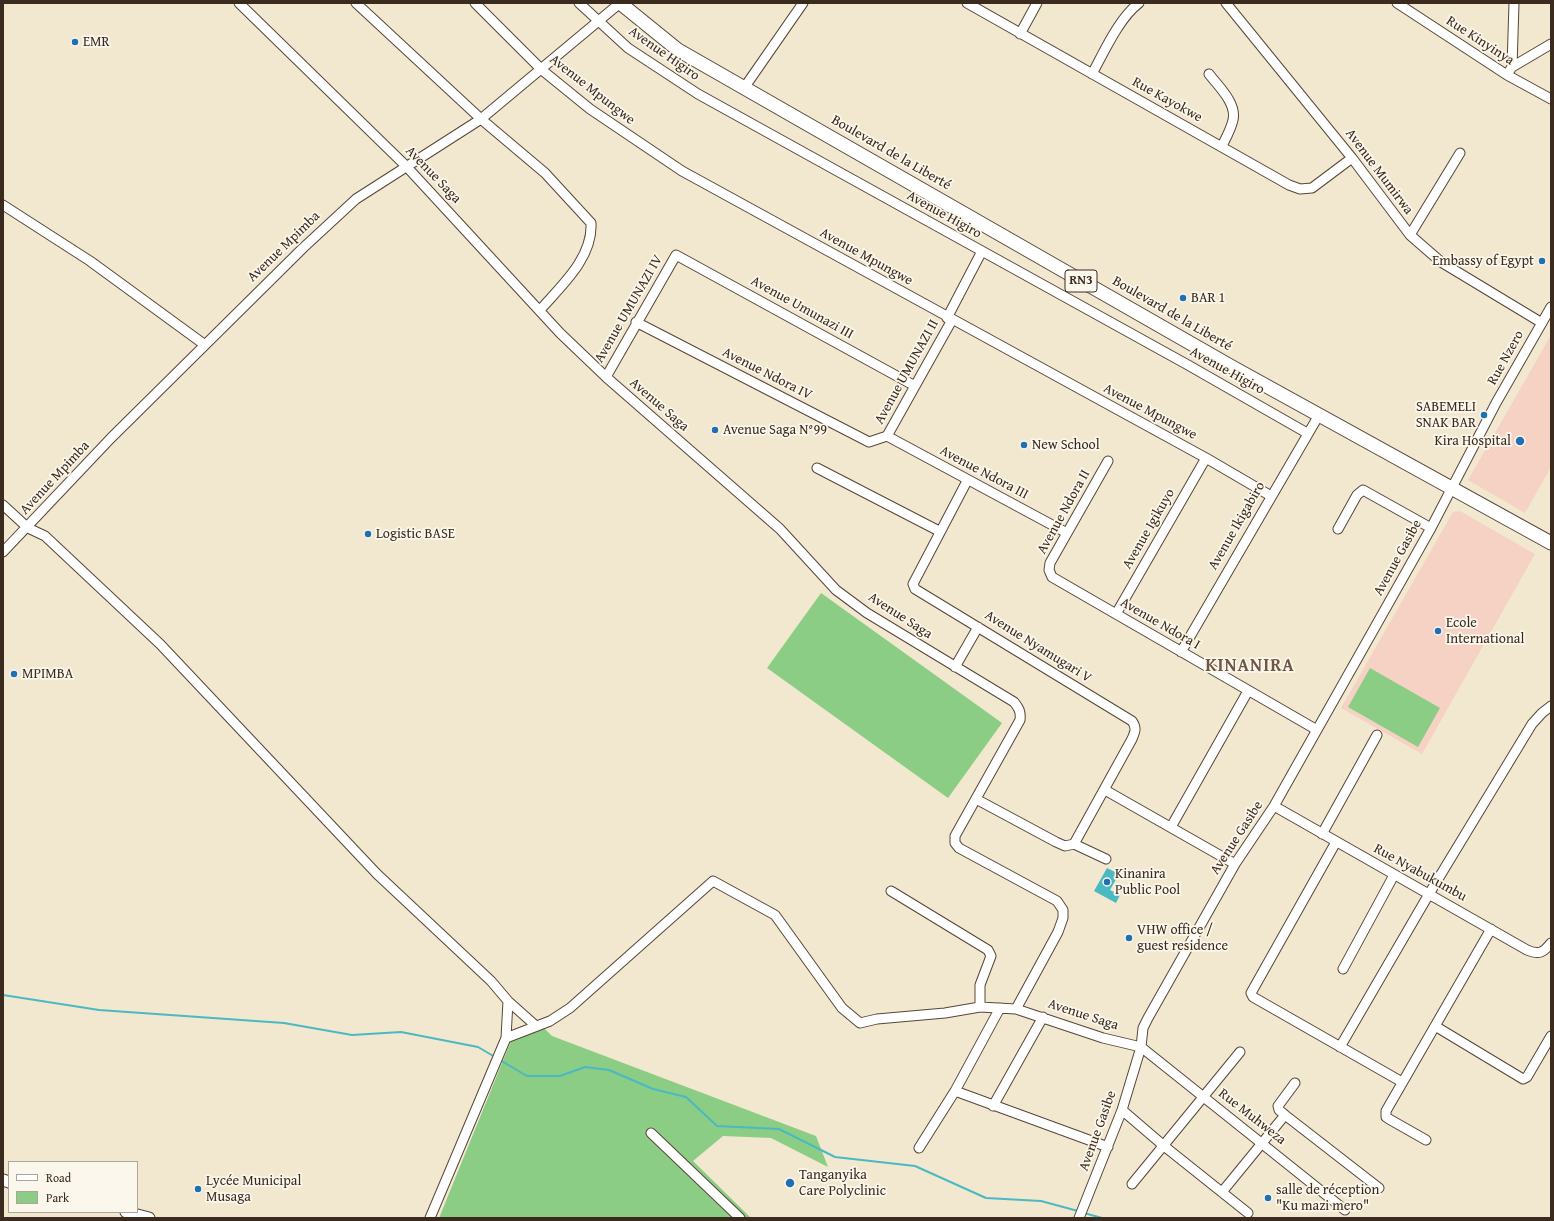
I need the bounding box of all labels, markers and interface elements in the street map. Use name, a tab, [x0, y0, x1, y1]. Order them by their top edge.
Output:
street label: Rue Kinyinya	[1443, 13, 1517, 69]
street label: Avenue Higiro	[625, 23, 703, 85]
place label: EMR	[83, 34, 110, 50]
marker: EMR	[70, 37, 80, 47]
street label: Avenue Mpungwe	[546, 51, 638, 129]
street label: Rue Kayokwe	[1129, 74, 1205, 126]
street label: Boulevard de la Liberté	[828, 112, 954, 194]
street label: Avenue Mumirwa	[1341, 126, 1417, 218]
street label: Avenue Saga	[402, 143, 464, 207]
street label: Avenue Higiro	[904, 188, 984, 242]
street label: Avenue Mpimba	[244, 208, 324, 286]
street label: Avenue Mpungwe	[817, 225, 915, 289]
street label: Avenue UMUNAZI IV	[591, 252, 667, 366]
place label: Embassy of Egypt	[1432, 253, 1534, 269]
marker: Embassy of Egypt	[1537, 256, 1547, 266]
road number: RN3	[1065, 270, 1097, 292]
street label: Avenue Umunazi III	[748, 273, 856, 343]
street label: Boulevard de la Liberté	[1109, 273, 1235, 355]
place label: BAR 1	[1191, 290, 1225, 306]
marker: BAR 1	[1178, 293, 1188, 303]
street label: Avenue UMUNAZI II	[871, 317, 943, 427]
street label: Rue Nzero	[1484, 328, 1528, 388]
street label: Avenue Ndora IV	[719, 344, 815, 404]
street label: Avenue Higiro	[1187, 344, 1267, 398]
street label: Avenue Saga	[626, 375, 692, 435]
street label: Avenue Mpungwe	[1100, 380, 1200, 444]
place label: SABEMELI SNAK BAR	[1416, 399, 1476, 432]
marker: SABEMELI SNAK BAR	[1479, 410, 1489, 420]
place label: Avenue Saga N°99	[723, 422, 827, 438]
marker: Avenue Saga N°99	[710, 425, 720, 435]
place label: Kira Hospital	[1434, 433, 1511, 449]
marker: Kira Hospital	[1514, 435, 1526, 447]
place label: New School	[1032, 437, 1100, 453]
street label: Avenue Mpimba	[17, 438, 93, 518]
marker: New School	[1019, 440, 1029, 450]
street label: Avenue Ndora III	[937, 443, 1031, 503]
street label: Avenue Ndora II	[1034, 467, 1094, 557]
street label: Avenue Ikigabiro	[1205, 479, 1269, 573]
street label: Avenue Igikuyo	[1119, 486, 1179, 572]
street label: Avenue Gasibe	[1370, 517, 1426, 599]
place label: Logistic BASE	[376, 526, 455, 542]
marker: Logistic BASE	[363, 529, 373, 539]
street label: Avenue Saga	[865, 589, 935, 643]
street label: Avenue Ndora I	[1117, 594, 1203, 654]
street label: Avenue Nyamugari V	[981, 607, 1095, 687]
place label: Ecole International	[1446, 615, 1524, 648]
marker: Ecole International	[1433, 626, 1443, 636]
district label: KINANIRA	[1205, 655, 1295, 677]
place label: MPIMBA	[22, 666, 73, 682]
marker: MPIMBA	[9, 669, 19, 679]
street label: Avenue Gasibe	[1207, 798, 1267, 878]
street label: Rue Nyabukumbu	[1371, 841, 1469, 905]
place label: Kinanira Public Pool	[1115, 866, 1180, 898]
marker: Kinanira Public Pool	[1102, 877, 1112, 887]
place label: VHW office / guest residence	[1137, 922, 1228, 954]
marker: VHW office / guest residence	[1124, 933, 1134, 943]
street label: Avenue Saga	[1046, 996, 1120, 1034]
street label: Rue Muhweza	[1215, 1085, 1289, 1149]
street label: Avenue Gasibe	[1076, 1089, 1120, 1173]
legend	[8, 1161, 138, 1213]
place label: Tanganyika Care Polyclinic	[799, 1167, 886, 1200]
text: Road	[46, 1169, 71, 1186]
place label: Lycée Municipal Musaga	[206, 1173, 301, 1206]
marker: Tanganyika Care Polyclinic	[784, 1177, 796, 1189]
place label: salle de réception "Ku mazi mero"	[1276, 1182, 1379, 1214]
marker: Lycée Municipal Musaga	[193, 1184, 203, 1194]
text: Park	[46, 1189, 69, 1206]
marker: salle de réception "Ku mazi mero"	[1263, 1193, 1273, 1203]

